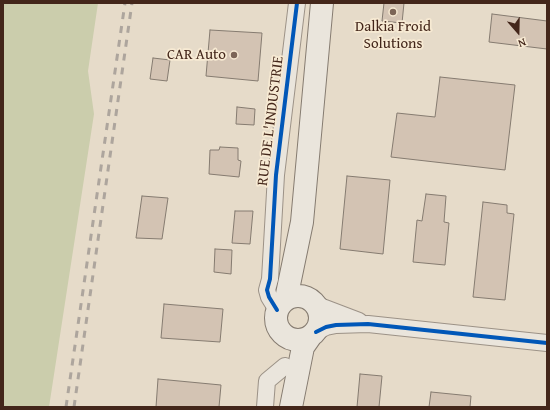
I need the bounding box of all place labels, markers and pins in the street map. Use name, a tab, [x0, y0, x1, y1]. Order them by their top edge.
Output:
marker: Dalkia Froid Solutions	[388, 7, 398, 17]
place label: Dalkia Froid Solutions	[355, 18, 431, 53]
place label: CAR Auto	[167, 46, 226, 64]
marker: CAR Auto	[229, 50, 239, 60]

